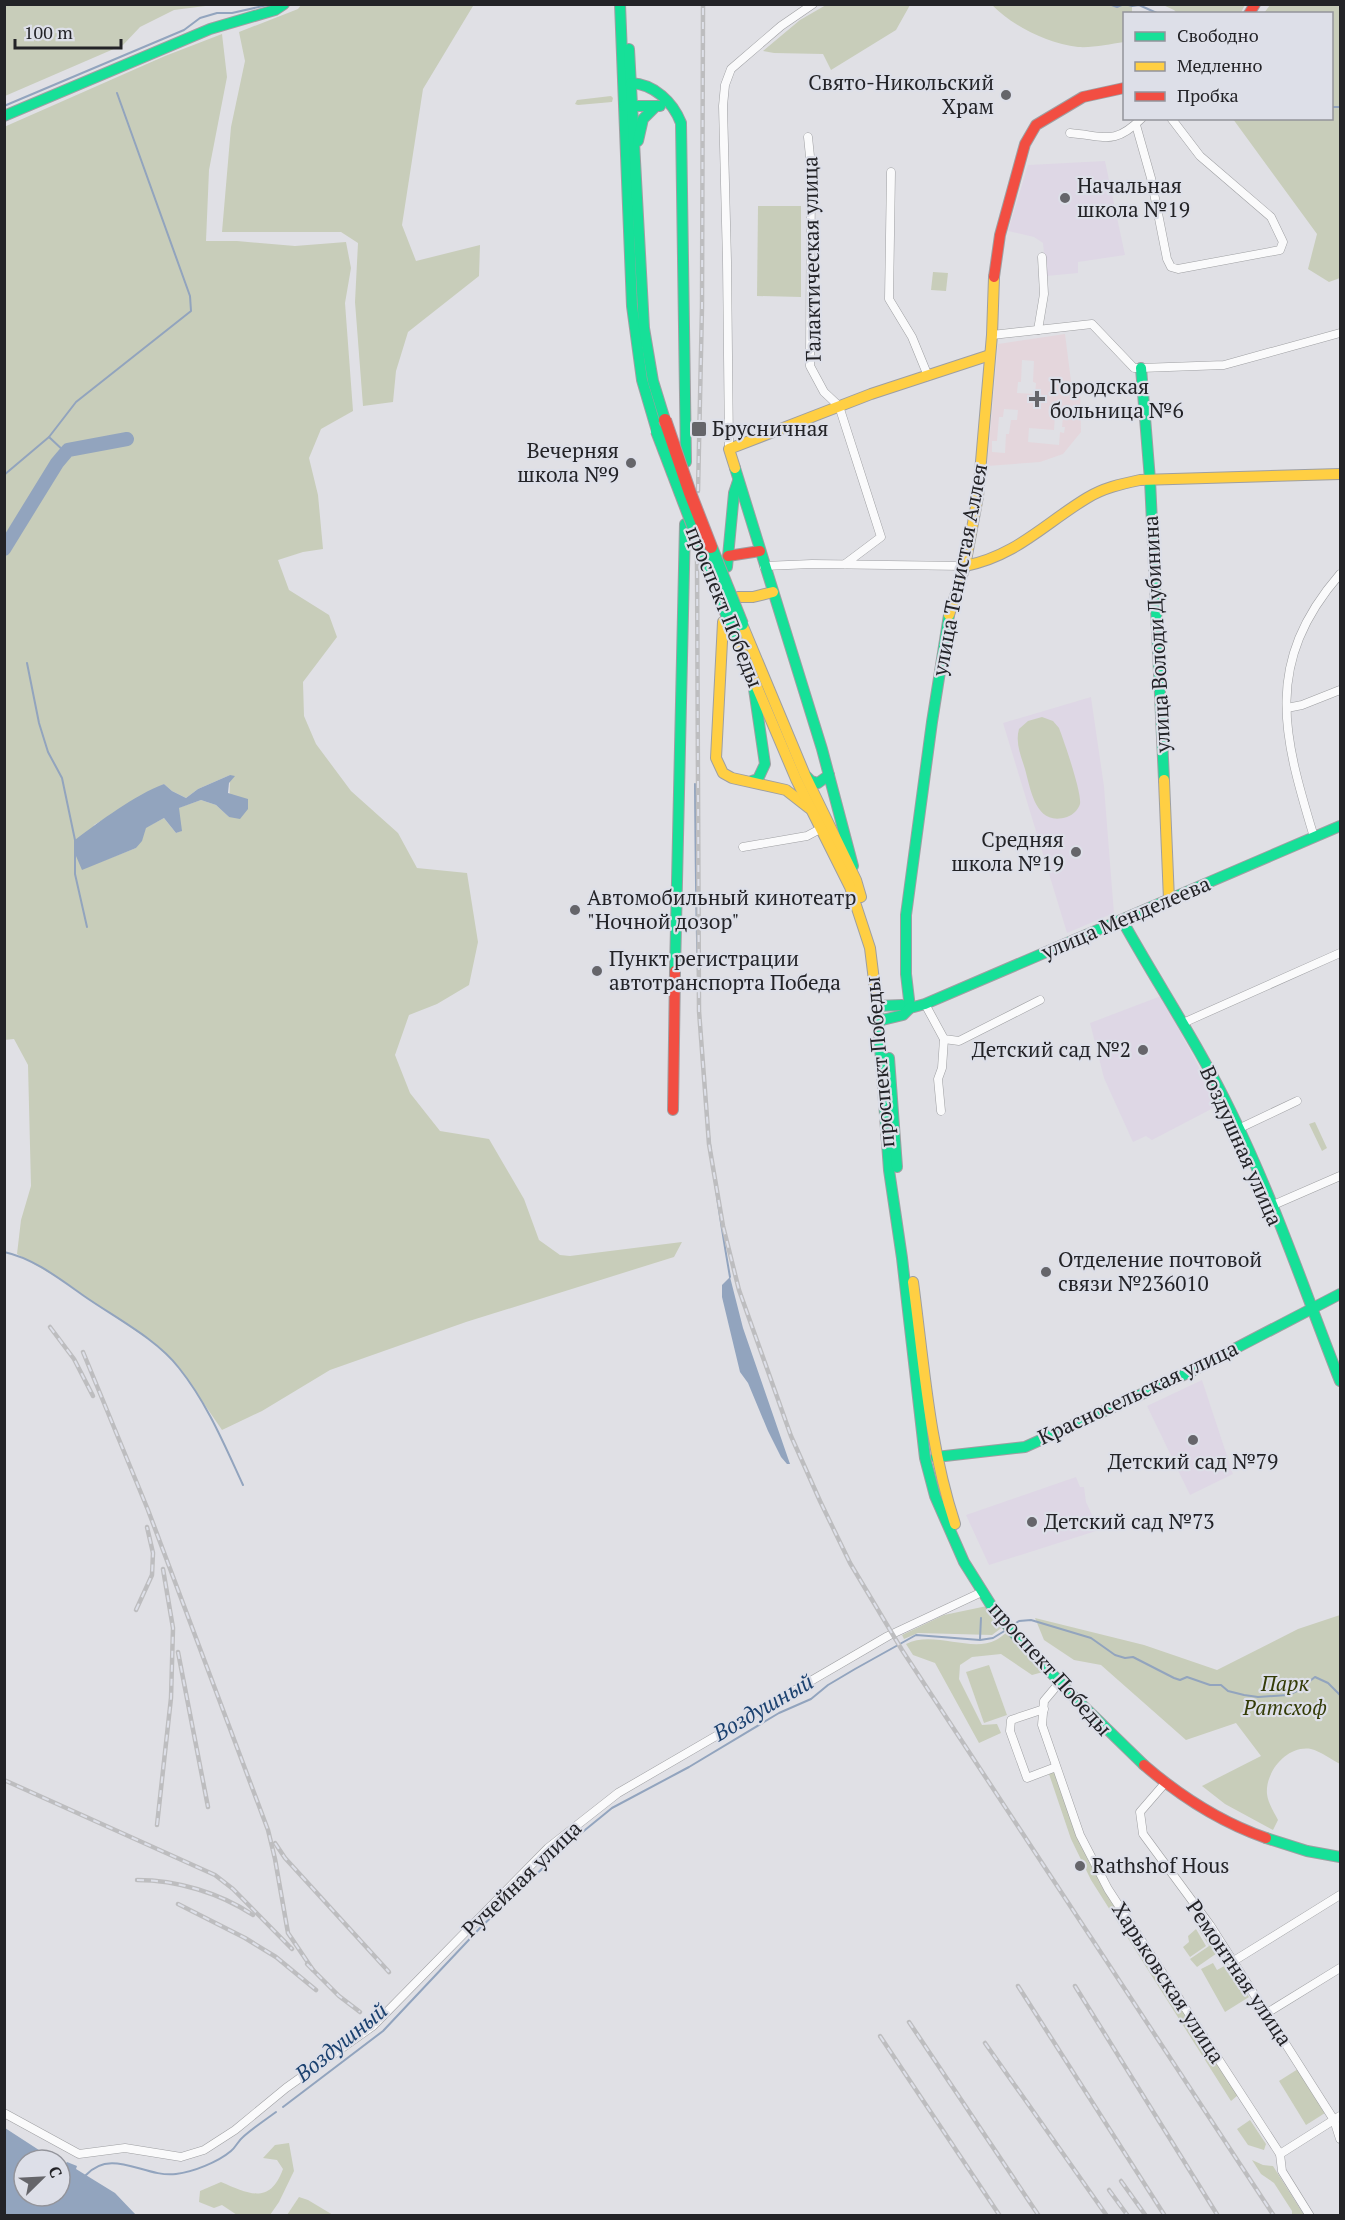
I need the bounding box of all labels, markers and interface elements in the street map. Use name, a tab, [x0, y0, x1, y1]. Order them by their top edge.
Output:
scale bar	[15, 12, 122, 50]
legend	[1123, 12, 1333, 120]
text: 100 m	[24, 20, 73, 44]
text: Свободно	[1177, 23, 1259, 47]
text: Медленно	[1177, 53, 1263, 77]
place label: Свято-Никольский Храм	[808, 68, 994, 120]
text: Пробка	[1177, 83, 1239, 107]
marker: Свято-Никольский Храм	[999, 88, 1013, 102]
street label: Галактическая улица	[795, 156, 827, 362]
place label: Начальная школа №19	[1077, 171, 1190, 223]
marker: Начальная школа №19	[1058, 191, 1072, 205]
place label: Городская больница №6	[1050, 372, 1184, 424]
marker: Городская больница №6	[1028, 390, 1046, 408]
place label: Брусничная	[712, 414, 828, 442]
marker: Брусничная	[690, 420, 708, 438]
place label: Вечерняя школа №9	[517, 436, 619, 488]
marker: Вечерняя школа №9	[624, 456, 638, 470]
street label: улица Тенистая Аллея	[924, 461, 993, 679]
street label: улица Володи Дубинина	[1136, 514, 1176, 754]
street label: проспект Победы	[680, 522, 770, 691]
place label: Средняя школа №19	[951, 825, 1064, 877]
marker: Средняя школа №19	[1069, 845, 1083, 859]
street label: улица Менделеева	[1036, 869, 1215, 966]
place label: Автомобильный кинотеатр "Ночной дозор"	[587, 883, 857, 935]
marker: Автомобильный кинотеатр "Ночной дозор"	[568, 903, 582, 917]
place label: Пункт регистрации автотранспорта Победа	[609, 944, 841, 996]
marker: Пункт регистрации автотранспорта Победа	[590, 964, 604, 978]
street label: проспект Победы	[858, 975, 900, 1149]
place label: Детский сад №2	[972, 1035, 1131, 1063]
marker: Детский сад №2	[1136, 1043, 1150, 1057]
street label: Воздушная улица	[1194, 1061, 1290, 1230]
place label: Отделение почтовой связи №236010	[1058, 1245, 1262, 1297]
marker: Отделение почтовой связи №236010	[1039, 1265, 1053, 1279]
street label: Красносельская улица	[1033, 1333, 1242, 1451]
marker: Детский сад №79	[1186, 1433, 1200, 1447]
place label: Детский сад №79	[1108, 1447, 1278, 1475]
place label: Детский сад №73	[1044, 1507, 1215, 1535]
marker: Детский сад №73	[1025, 1515, 1039, 1529]
street label: проспект Победы	[983, 1595, 1119, 1741]
water label: Воздушный	[707, 1666, 818, 1747]
park label: Парк Ратсхоф	[1242, 1669, 1327, 1721]
street label: Ручейная улица	[456, 1814, 587, 1942]
place label: Rathshof Hous	[1092, 1851, 1229, 1879]
marker: Rathshof Hous	[1073, 1859, 1087, 1873]
street label: Ремонтная улица	[1181, 1894, 1299, 2051]
street label: Харьковская улица	[1106, 1896, 1232, 2069]
water label: Воздушный	[288, 1995, 393, 2088]
north arrow	[12, 2148, 72, 2208]
text: С	[44, 2163, 68, 2181]

